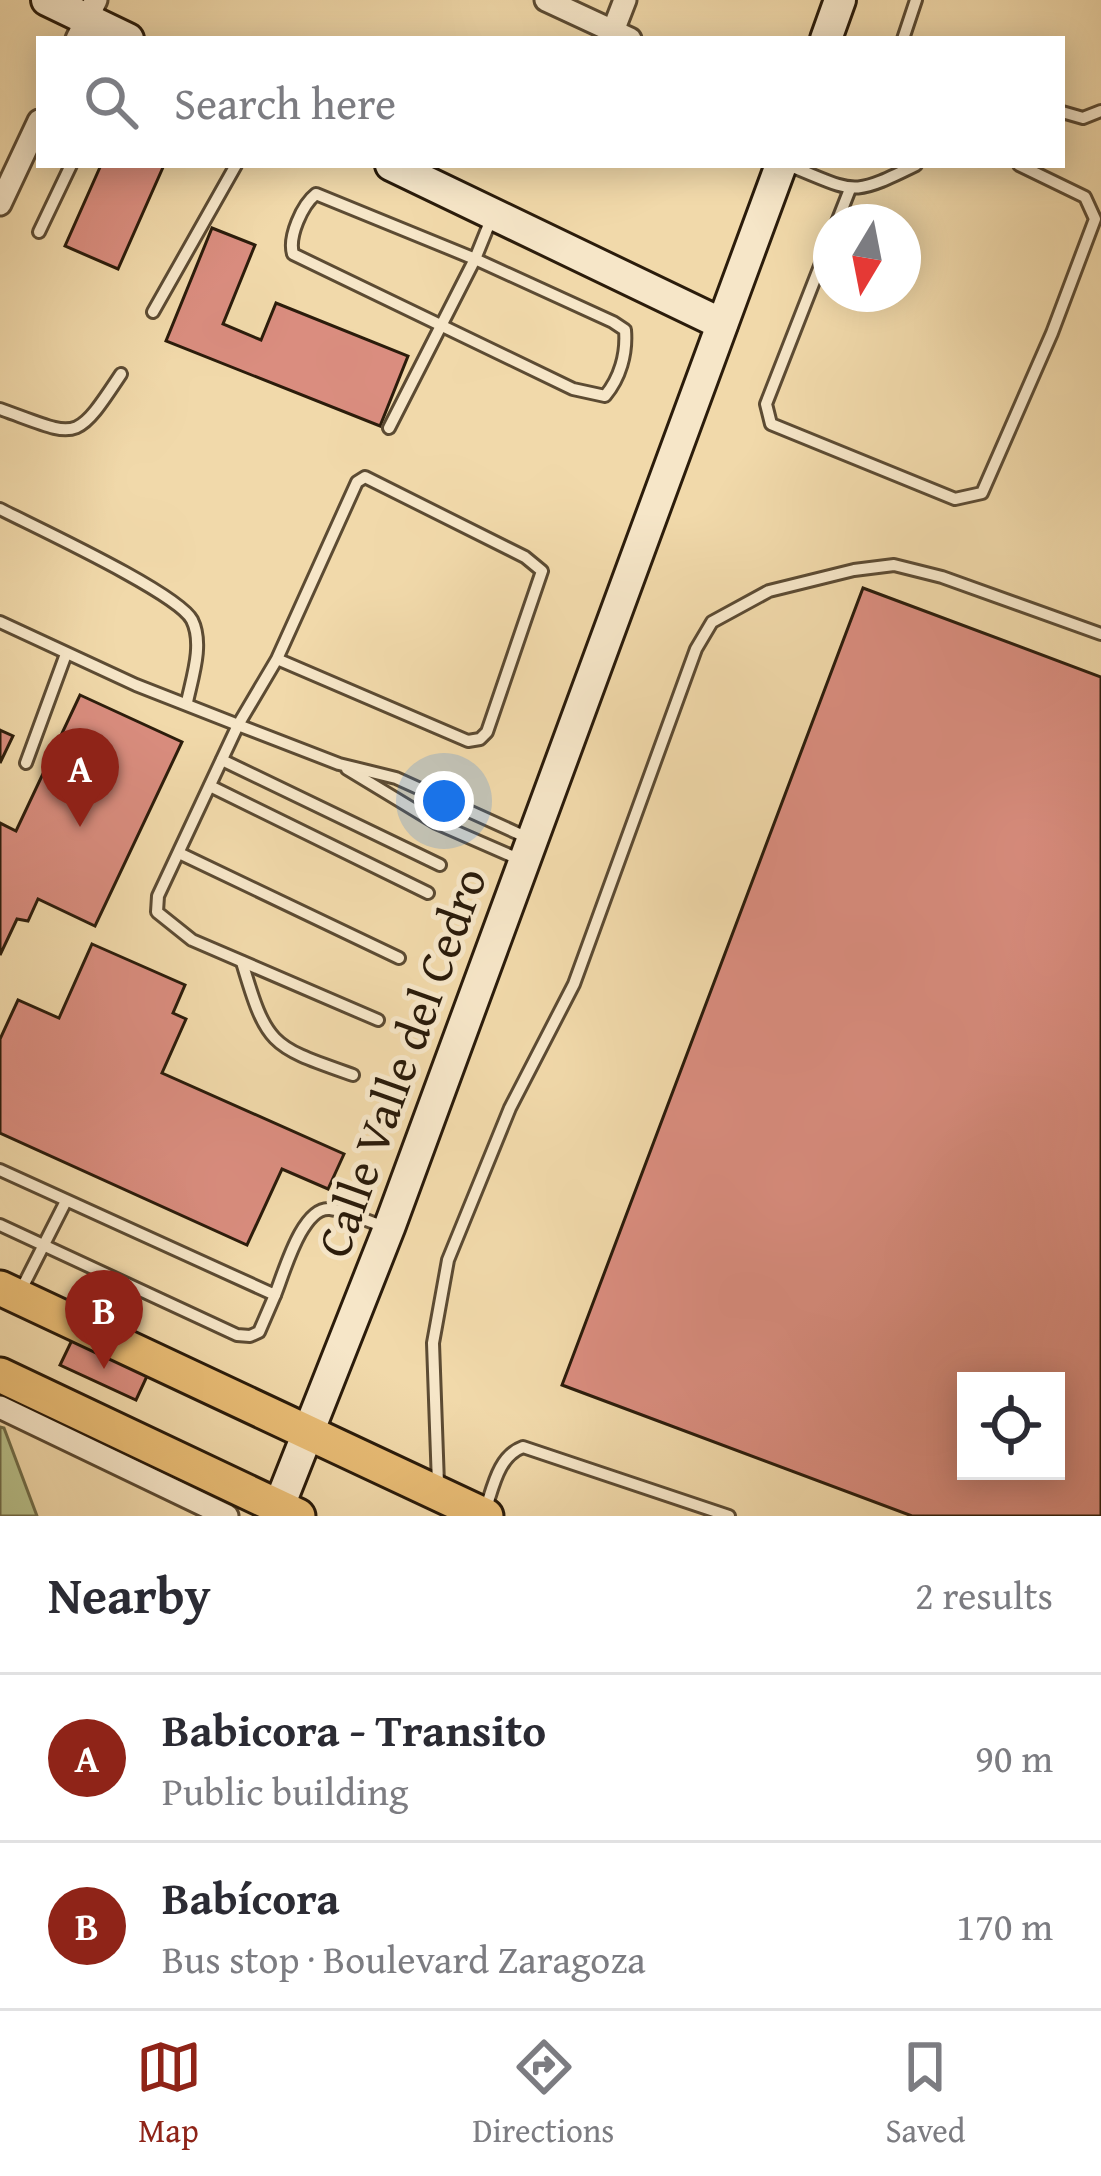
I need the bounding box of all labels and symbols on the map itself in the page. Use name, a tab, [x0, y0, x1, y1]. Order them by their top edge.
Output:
north arrow	[813, 204, 921, 312]
pin: A	[41, 728, 119, 827]
your location	[414, 771, 474, 831]
street label: Calle Valle del Cedro	[297, 857, 504, 1267]
pin: B	[65, 1270, 143, 1369]

